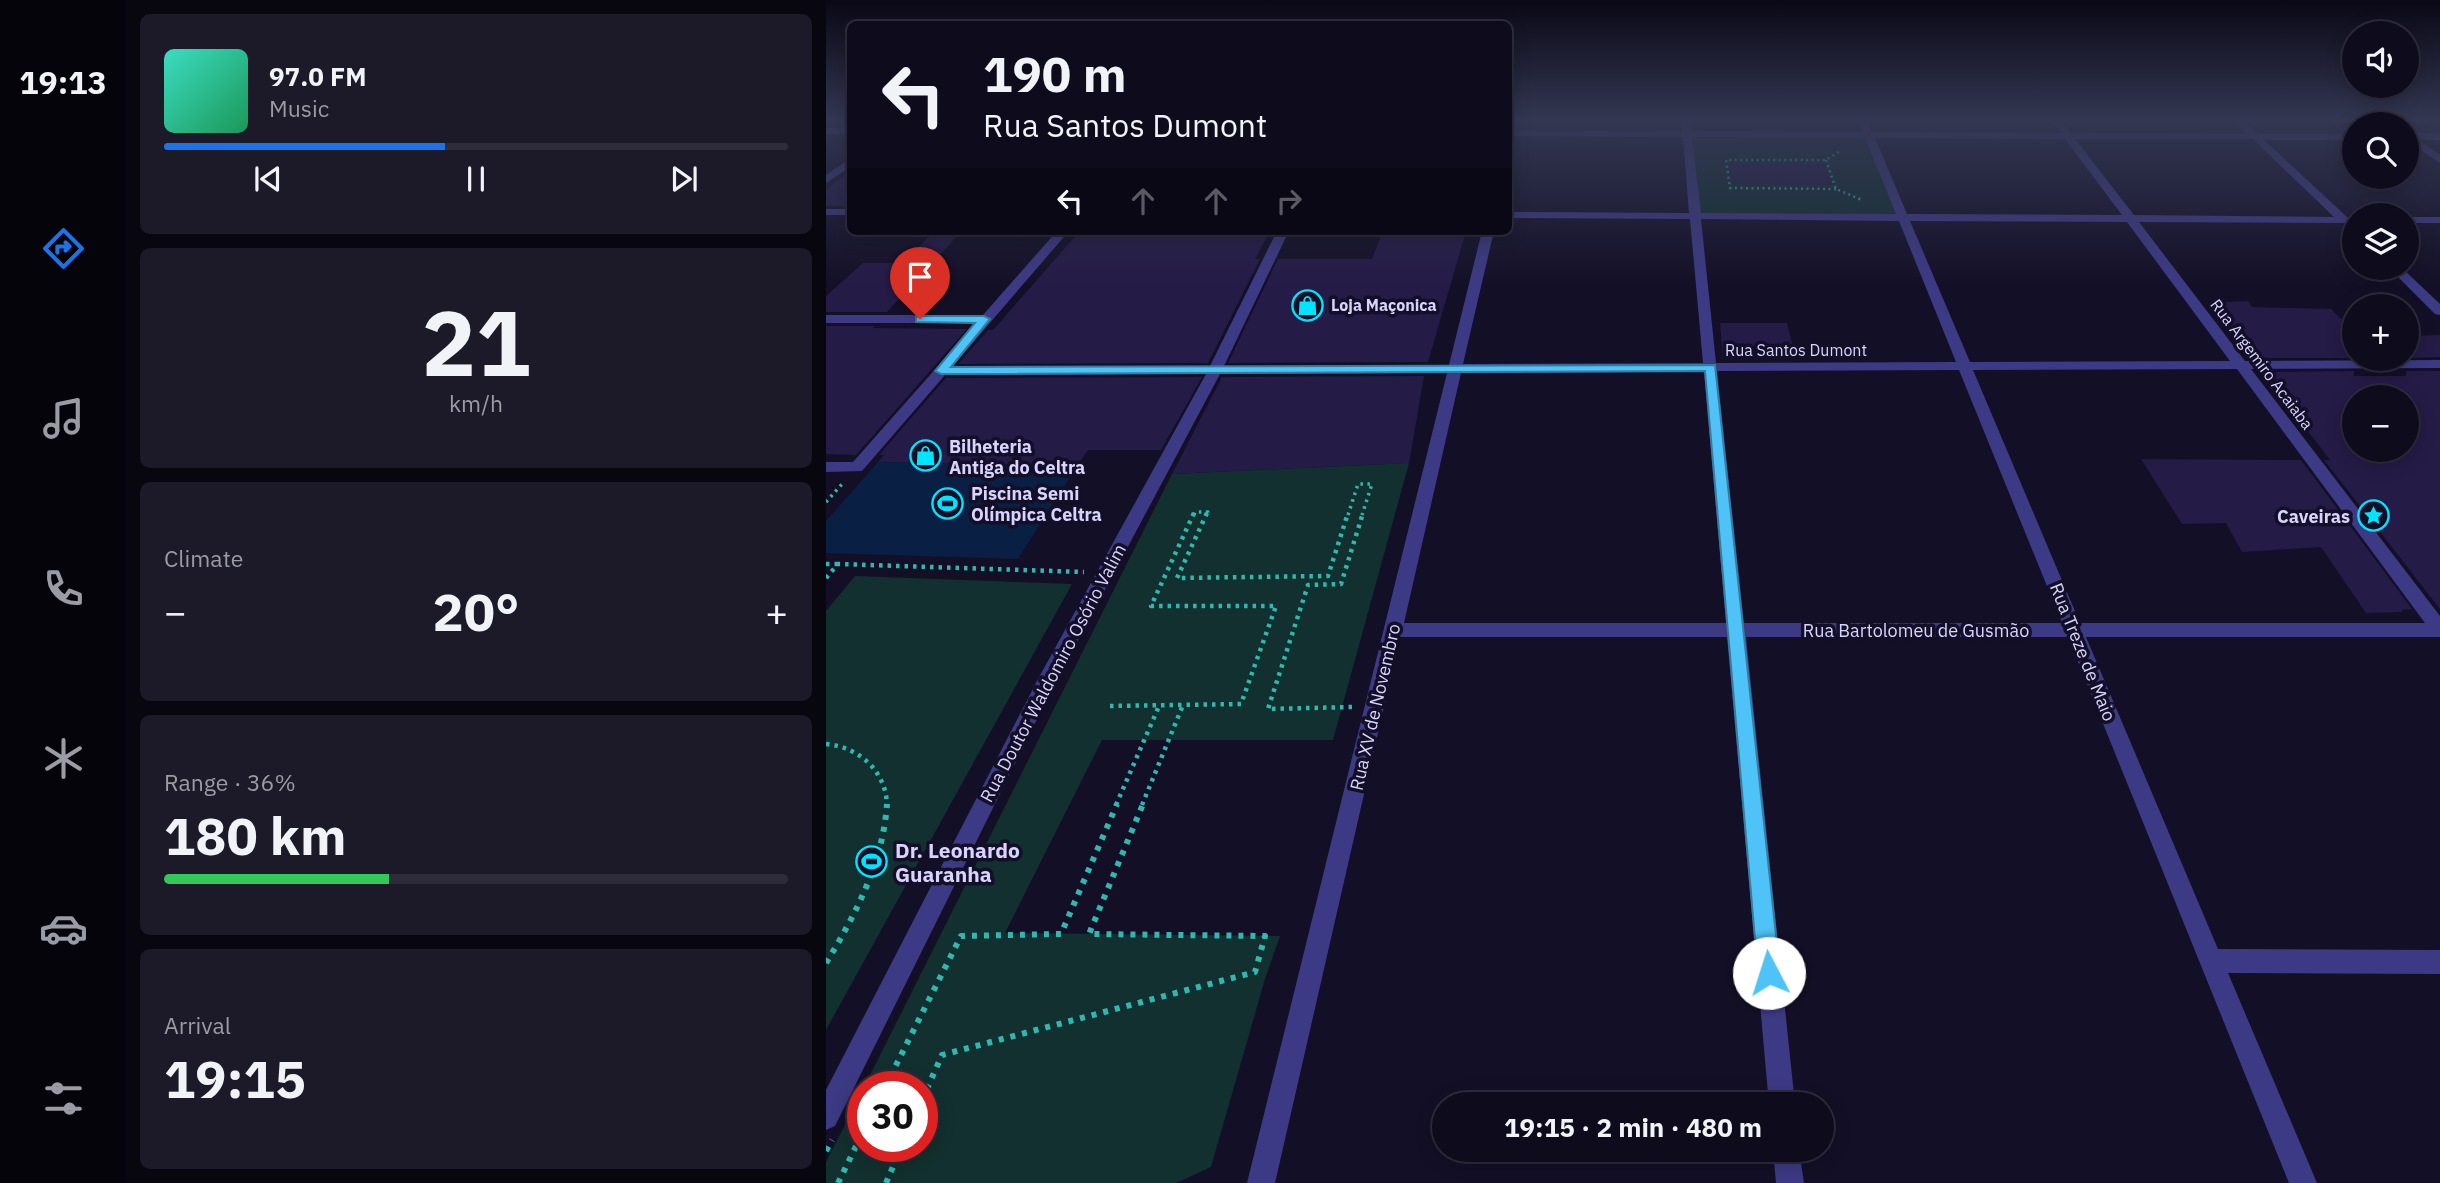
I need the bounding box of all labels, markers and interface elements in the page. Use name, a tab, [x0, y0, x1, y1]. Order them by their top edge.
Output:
map controls	[2342, 21, 2419, 462]
button: sound	[2342, 21, 2419, 98]
text: 190 m	[983, 42, 1127, 105]
icon: left	[868, 49, 959, 140]
text: 97.0 FM	[269, 59, 367, 93]
text: 19:13	[19, 61, 107, 103]
text: Music	[269, 93, 329, 123]
text: Rua Santos Dumont	[983, 104, 1267, 146]
button: search	[2342, 112, 2419, 189]
icon: previous	[249, 160, 287, 198]
icon: pause	[457, 160, 495, 198]
icon: next	[665, 160, 703, 198]
icon: left	[1051, 182, 1089, 220]
icon: ahead	[1124, 182, 1162, 220]
icon: ahead	[1197, 182, 1235, 220]
icon: right	[1270, 182, 1308, 220]
button: layers	[2342, 203, 2419, 280]
icon: directions	[39, 224, 88, 273]
pin	[890, 247, 950, 319]
icon: arrive	[901, 258, 939, 296]
text: 21	[421, 283, 531, 401]
shop icon: Loja Maçonica	[1291, 288, 1325, 322]
button: +	[2342, 294, 2419, 371]
place label: Loja Maçonica	[1331, 295, 1437, 315]
street label: Rua Argemiro Acaiaba	[2206, 295, 2318, 434]
street label: Rua Santos Dumont	[1725, 340, 1867, 360]
button: −	[2342, 385, 2419, 462]
text: km/h	[449, 388, 503, 418]
icon: music	[39, 394, 88, 443]
place label: Bilheteria Antiga do Celtra	[949, 435, 1085, 479]
shop icon: Bilheteria Antiga do Celtra	[909, 439, 943, 473]
place label: Piscina Semi Olímpica Celtra	[971, 482, 1102, 526]
sports icon: Piscina Semi Olímpica Celtra	[931, 486, 965, 520]
place icon: Caveiras	[2356, 499, 2390, 533]
place label: Caveiras	[2277, 505, 2350, 528]
street label: Rua Doutor Waldomiro Osório Valim	[975, 540, 1131, 806]
text: Climate	[164, 543, 243, 573]
icon: phone	[39, 564, 88, 613]
text: 20°	[433, 578, 519, 645]
street label: Rua Treze de Maio	[2045, 580, 2121, 724]
text: −	[164, 587, 187, 636]
text: +	[765, 587, 788, 636]
street label: Rua Bartolomeu de Gusmão	[1803, 619, 2029, 642]
street label: Rua XV de Novembro	[1345, 621, 1405, 793]
icon: climate	[39, 734, 88, 783]
text: Range · 36%	[164, 767, 296, 797]
text: 180 km	[164, 802, 346, 869]
place label: Dr. Leonardo Guaranha	[895, 836, 1020, 888]
sports icon: Dr. Leonardo Guaranha	[855, 845, 889, 879]
icon: car	[39, 904, 88, 953]
position arrow	[1732, 936, 1806, 1010]
text: Arrival	[164, 1010, 231, 1040]
text: 19:15	[164, 1045, 306, 1112]
speed limit sign: 30	[847, 1071, 938, 1162]
icon: filters	[39, 1074, 88, 1123]
text: 19:15 · 2 min · 480 m	[1504, 1110, 1762, 1144]

